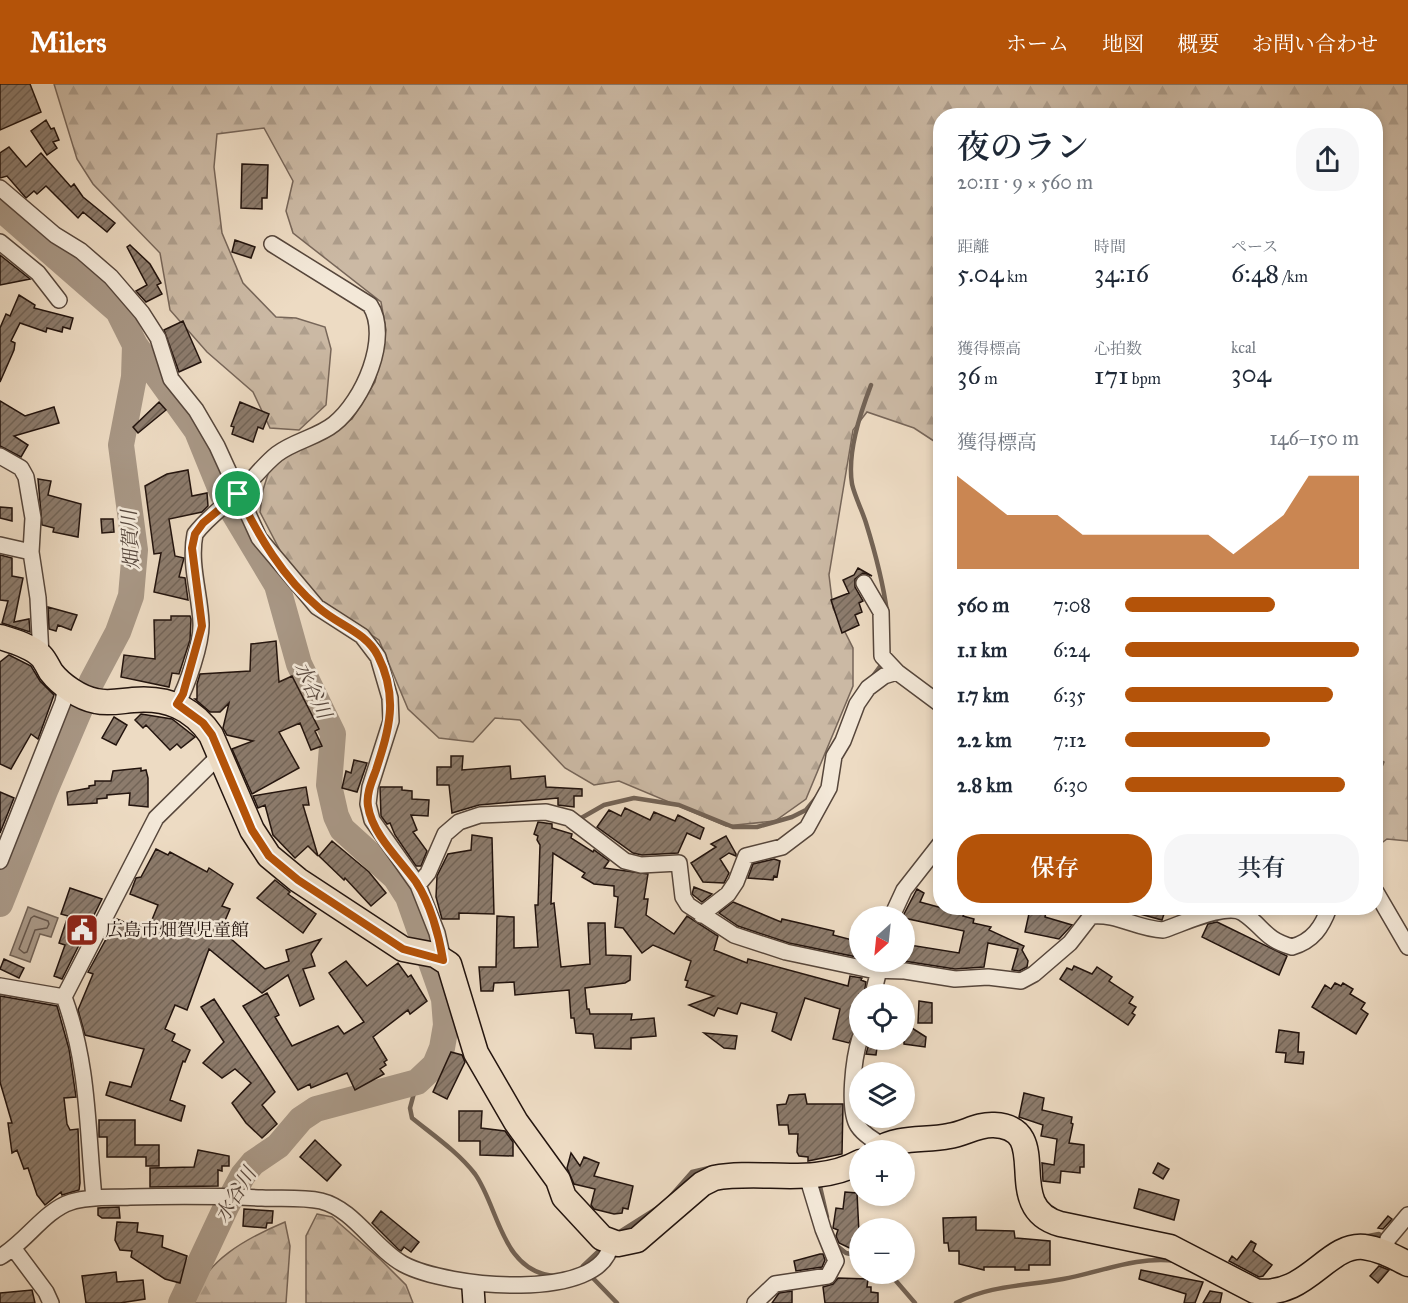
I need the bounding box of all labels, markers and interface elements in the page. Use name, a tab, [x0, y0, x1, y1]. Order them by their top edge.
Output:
text: Milers	[30, 25, 106, 60]
text: ホーム	[1006, 31, 1069, 57]
text: 地図	[1102, 31, 1144, 57]
text: 概要	[1177, 31, 1219, 57]
text: お問い合わせ	[1252, 31, 1378, 57]
text: 夜のラン	[957, 127, 1089, 167]
button: share	[1296, 128, 1359, 191]
text: 20:11 · 9 × 560 m	[957, 170, 1093, 194]
text: 距離	[957, 237, 989, 256]
text: 時間	[1094, 237, 1126, 256]
text: ペース	[1231, 237, 1278, 256]
text: 5.04	[957, 257, 1003, 289]
text: 34:16	[1094, 257, 1149, 289]
text: 6:48	[1231, 257, 1279, 289]
text: km	[1003, 267, 1028, 286]
text: /km	[1279, 267, 1308, 286]
text: kcal	[1231, 338, 1256, 357]
text: 獲得標高	[957, 339, 1021, 358]
text: 心拍数	[1094, 339, 1142, 358]
text: 304	[1231, 357, 1271, 389]
text: 36	[957, 359, 981, 391]
text: 171	[1094, 359, 1128, 391]
text: m	[981, 369, 998, 388]
text: bpm	[1128, 369, 1161, 388]
text: 146–150 m	[1269, 426, 1359, 450]
text: 獲得標高	[957, 430, 1037, 454]
pin	[212, 468, 263, 519]
icon: arrive	[221, 477, 254, 510]
water label: 畑賀川	[116, 507, 144, 571]
text: 560 m	[957, 593, 1009, 617]
text: 7:08	[1053, 593, 1091, 617]
text: 1.1 km	[957, 638, 1007, 662]
text: 6:24	[1053, 638, 1089, 662]
water label: 水谷川	[289, 658, 337, 724]
text: 1.7 km	[957, 683, 1009, 707]
text: 6:35	[1053, 683, 1086, 707]
text: 2.2 km	[957, 728, 1012, 752]
text: 7:12	[1053, 728, 1086, 752]
text: 2.8 km	[957, 773, 1012, 797]
text: 6:30	[1053, 773, 1088, 797]
button: 保存	[957, 834, 1152, 903]
button: 共有	[1164, 834, 1359, 903]
north arrow	[849, 906, 915, 972]
map controls	[849, 906, 915, 1284]
public building icon: 広島市畑賀児童館	[64, 912, 100, 948]
place label: 広島市畑賀児童館	[105, 919, 249, 941]
button: locate	[849, 984, 915, 1050]
button: layers	[849, 1062, 915, 1128]
button: +	[849, 1140, 915, 1206]
water label: 水谷川	[209, 1161, 262, 1227]
button: −	[849, 1218, 915, 1284]

